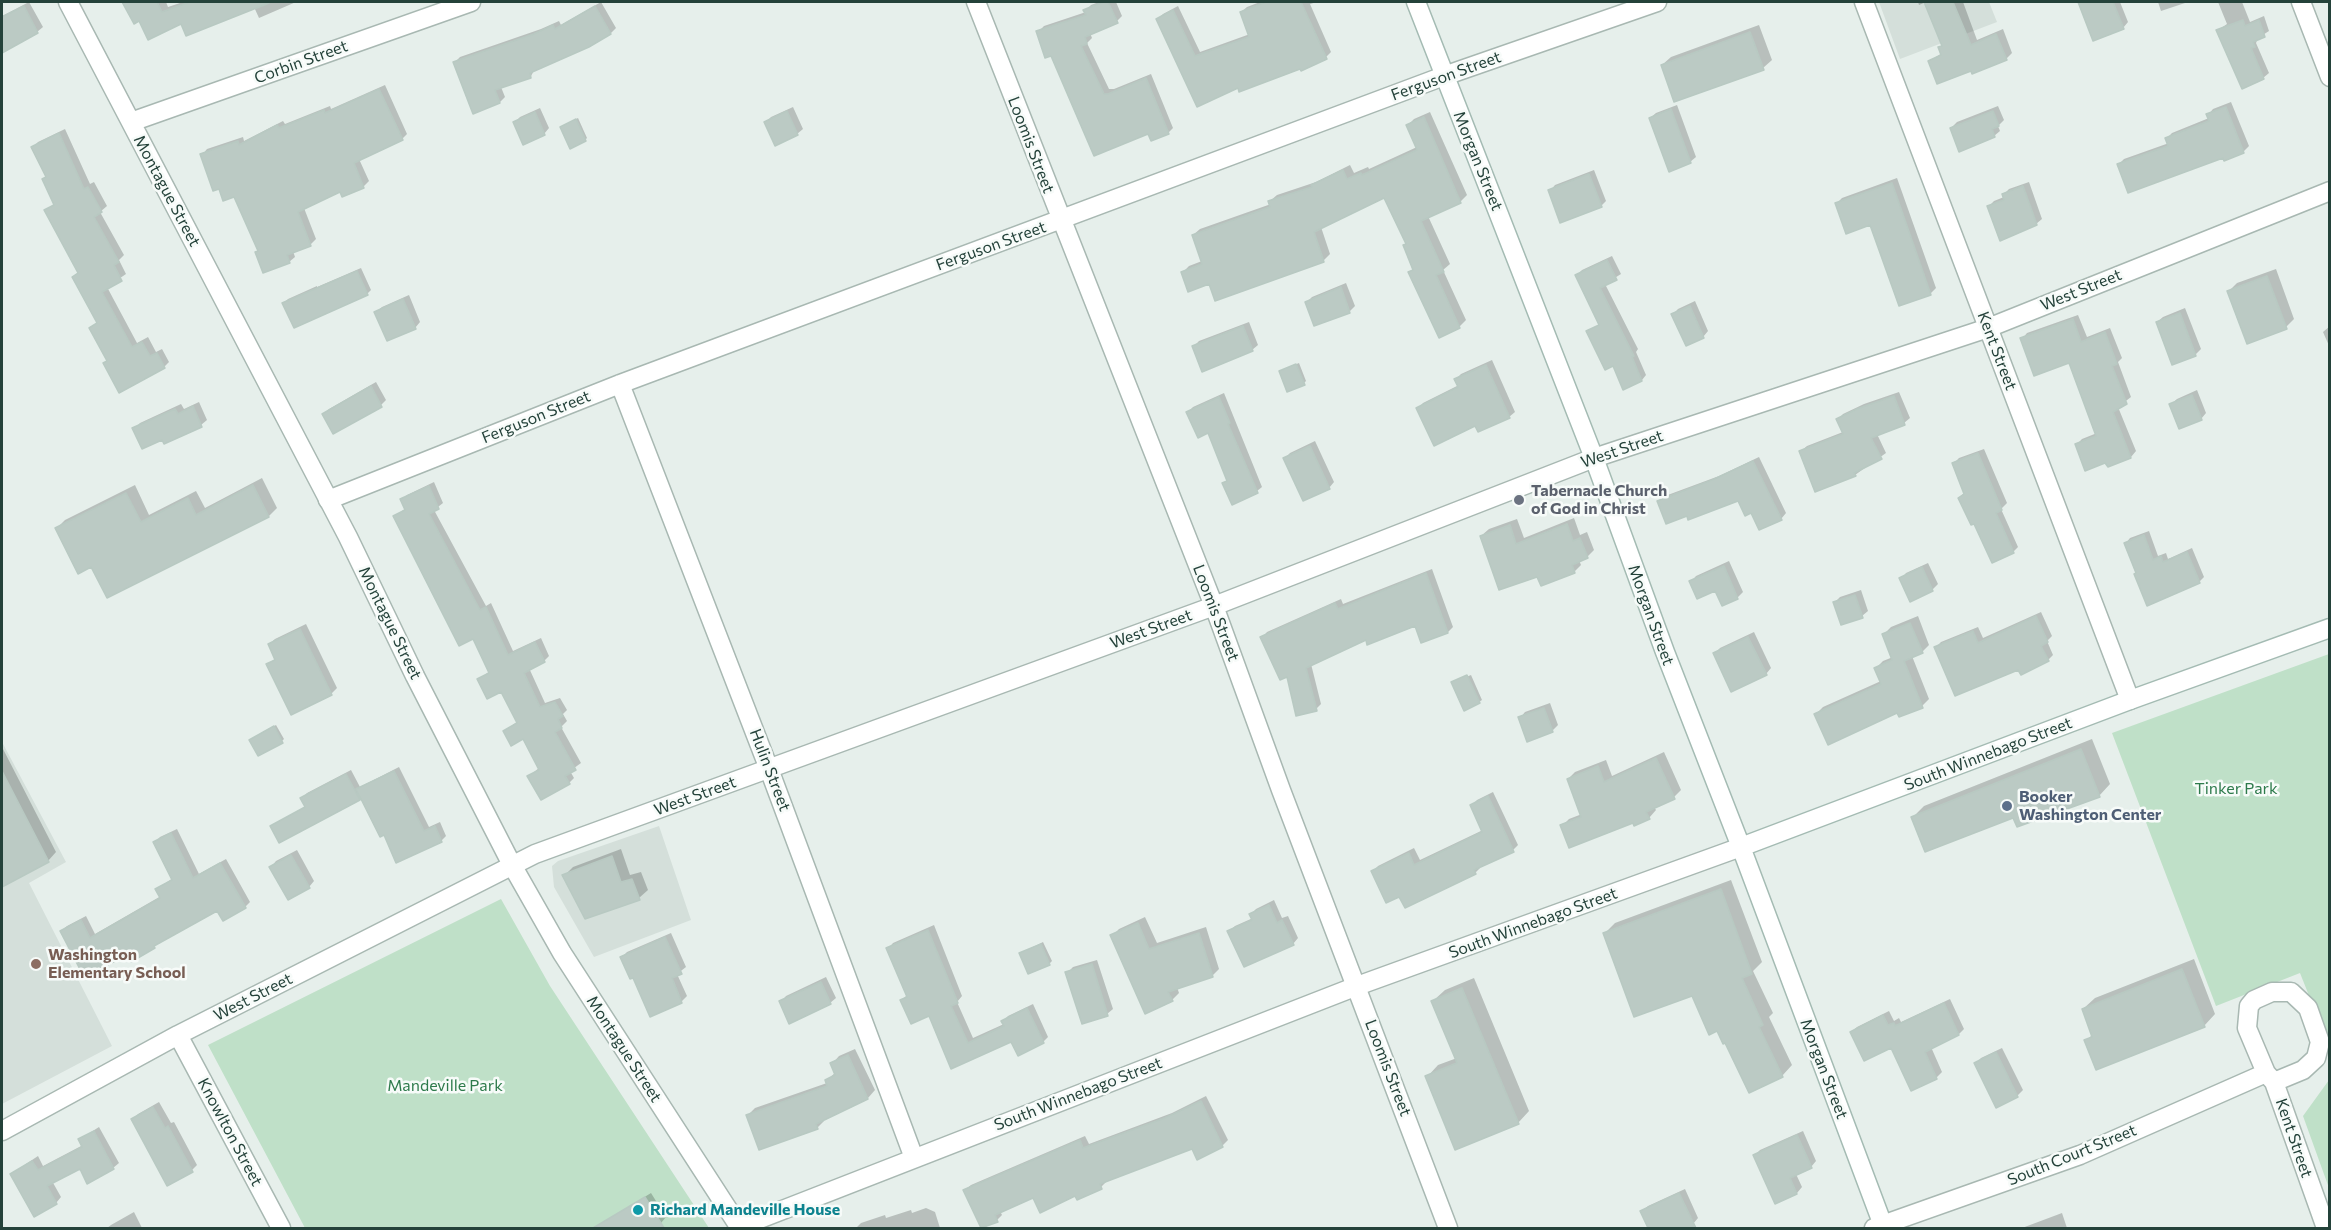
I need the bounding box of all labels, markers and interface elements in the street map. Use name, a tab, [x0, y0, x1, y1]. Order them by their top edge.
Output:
street label: Corbin Street	[252, 36, 350, 88]
street label: Ferguson Street	[1388, 47, 1504, 105]
street label: Loomis Street	[1004, 94, 1058, 196]
street label: Morgan Street	[1449, 108, 1507, 214]
street label: Montague Street	[130, 132, 204, 250]
street label: Ferguson Street	[933, 217, 1049, 275]
street label: West Street	[2038, 265, 2124, 315]
street label: Kent Street	[1973, 309, 2021, 393]
street label: Ferguson Street	[479, 386, 593, 448]
street label: West Street	[1578, 426, 1666, 472]
place label: Tabernacle Church of God in Christ	[1531, 481, 1667, 519]
marker: Tabernacle Church of God in Christ	[1512, 493, 1526, 507]
street label: Loomis Street	[1189, 562, 1243, 664]
street label: Morgan Street	[1624, 562, 1678, 668]
street label: Montague Street	[354, 563, 426, 683]
street label: West Street	[1107, 605, 1195, 653]
street label: South Winnebago Street	[1901, 713, 2075, 795]
street label: Hulin Street	[746, 726, 794, 814]
street label: West Street	[651, 772, 739, 820]
park label: Tinker Park	[2194, 779, 2278, 799]
place label: Booker Washington Center	[2019, 787, 2161, 825]
marker: Booker Washington Center	[2000, 799, 2014, 813]
street label: South Winnebago Street	[1446, 884, 1620, 962]
place label: Washington Elementary School	[48, 945, 186, 983]
marker: Washington Elementary School	[29, 957, 43, 971]
street label: West Street	[210, 969, 296, 1025]
street label: Montague Street	[582, 992, 666, 1106]
street label: Morgan Street	[1796, 1016, 1852, 1122]
street label: Loomis Street	[1361, 1017, 1415, 1119]
street label: South Winnebago Street	[991, 1053, 1165, 1135]
street label: Knowlton Street	[193, 1075, 267, 1189]
park label: Mandeville Park	[387, 1076, 503, 1096]
street label: Kent Street	[2271, 1096, 2317, 1180]
street label: South Court Street	[2005, 1120, 2139, 1190]
place label: Richard Mandeville House	[650, 1200, 840, 1220]
marker: Richard Mandeville House	[631, 1203, 645, 1217]

